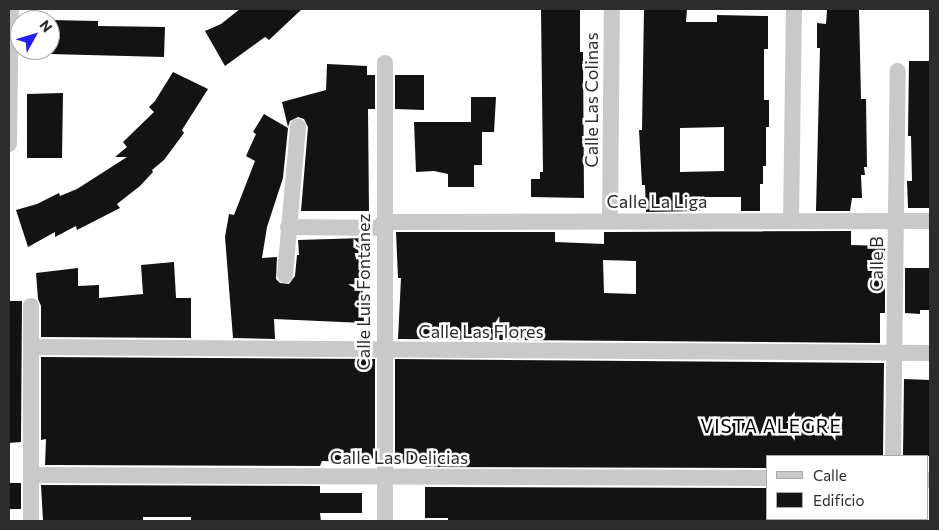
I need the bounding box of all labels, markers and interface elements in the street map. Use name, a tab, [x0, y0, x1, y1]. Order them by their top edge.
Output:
north arrow	[10, 10, 60, 60]
text: N	[36, 16, 56, 35]
street label: Calle Las Colinas	[580, 32, 602, 168]
street label: Calle La Liga	[607, 190, 707, 212]
street label: Calle Luis Fontánez	[352, 214, 374, 370]
street label: Calle B	[865, 236, 887, 292]
street label: Calle Las Flores	[418, 320, 544, 342]
district label: VISTA ALEGRE	[699, 415, 843, 437]
street label: Calle Las Delicias	[330, 446, 468, 468]
legend	[766, 455, 929, 520]
text: Calle	[813, 466, 847, 484]
text: Edificio	[813, 491, 864, 509]

